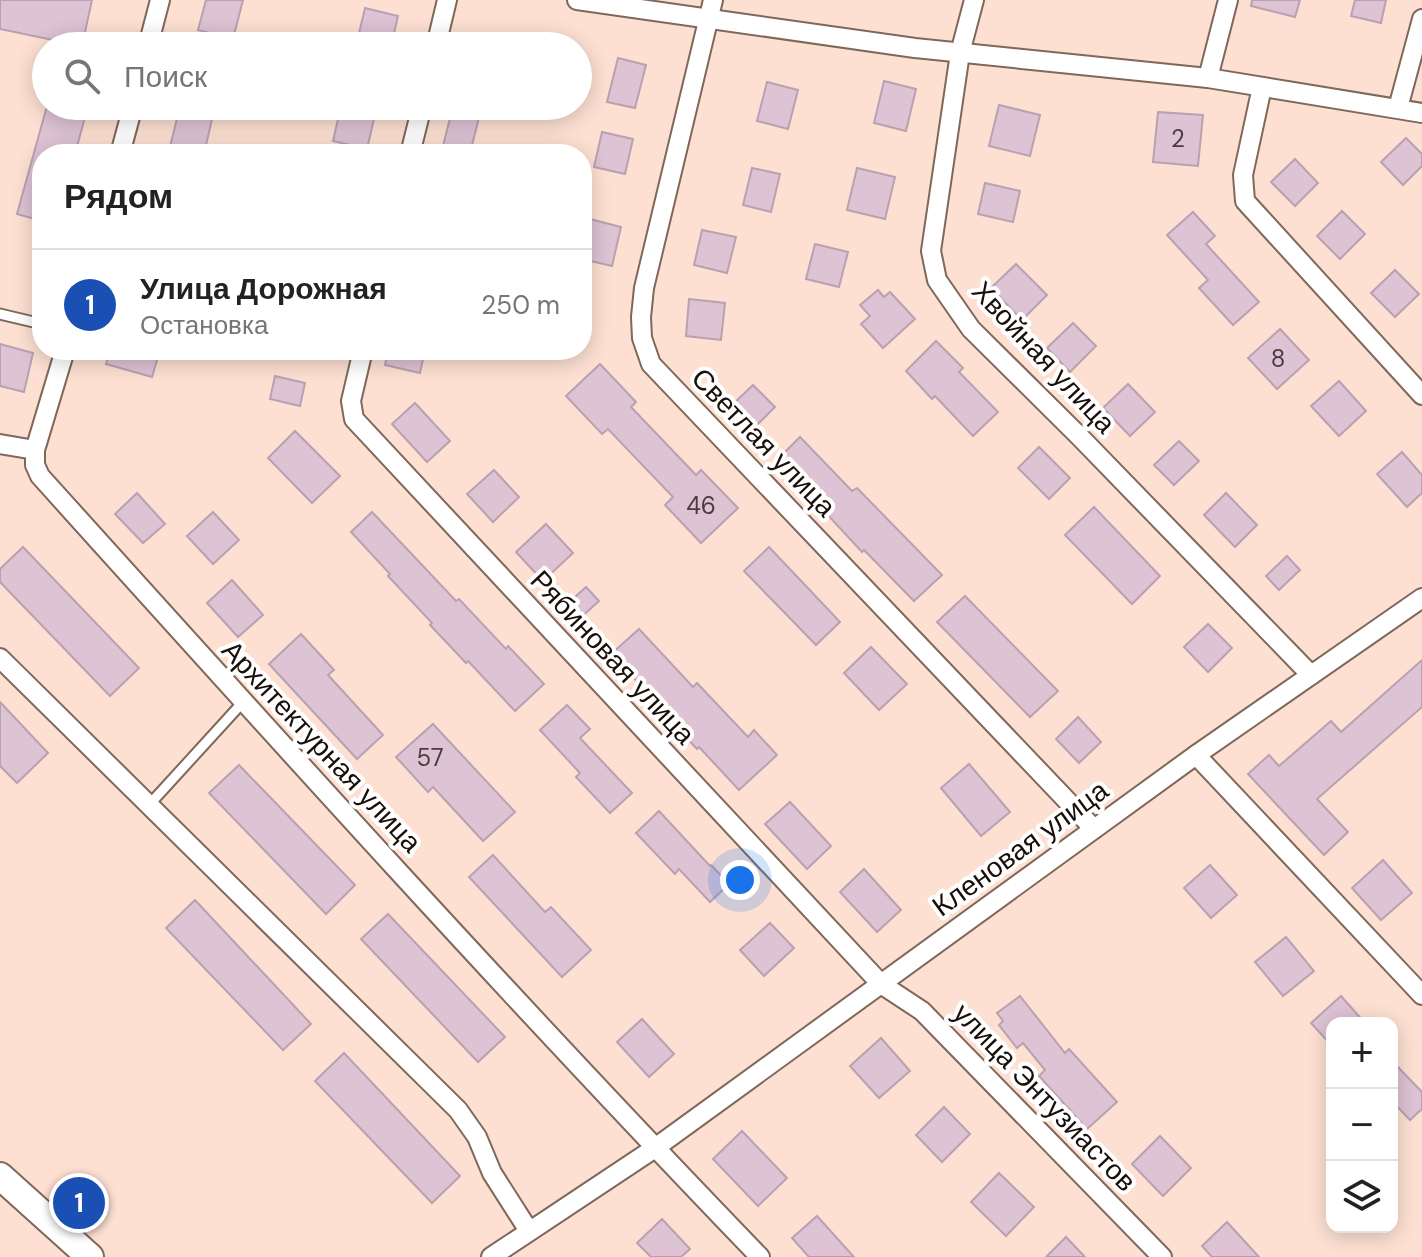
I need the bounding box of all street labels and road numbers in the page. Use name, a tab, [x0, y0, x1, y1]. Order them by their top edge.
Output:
street label: Хвойная улица	[964, 273, 1124, 442]
street label: Светлая улица	[683, 360, 844, 525]
street label: Рябиновая улица	[522, 562, 703, 753]
street label: Архитектурная улица	[214, 632, 430, 861]
street label: Кленовая улица	[925, 772, 1116, 925]
street label: улица Энтузиастов	[945, 995, 1144, 1199]

